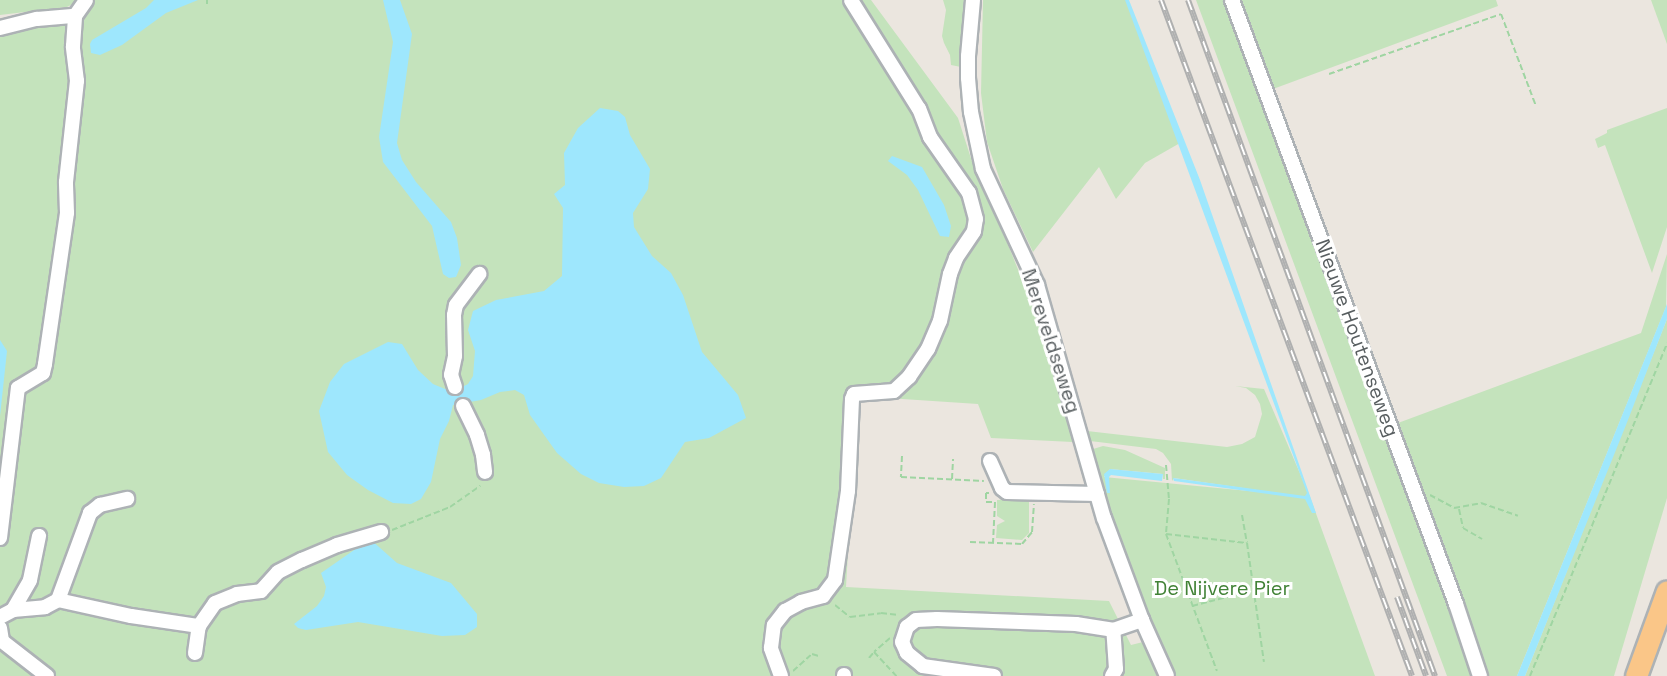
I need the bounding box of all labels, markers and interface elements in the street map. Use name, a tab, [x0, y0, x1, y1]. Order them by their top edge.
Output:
street label: Nieuwe Houtenseweg	[1310, 236, 1404, 440]
street label: Mereveldseweg	[1016, 266, 1086, 416]
park label: De Nijvere Pier	[1154, 576, 1290, 600]

